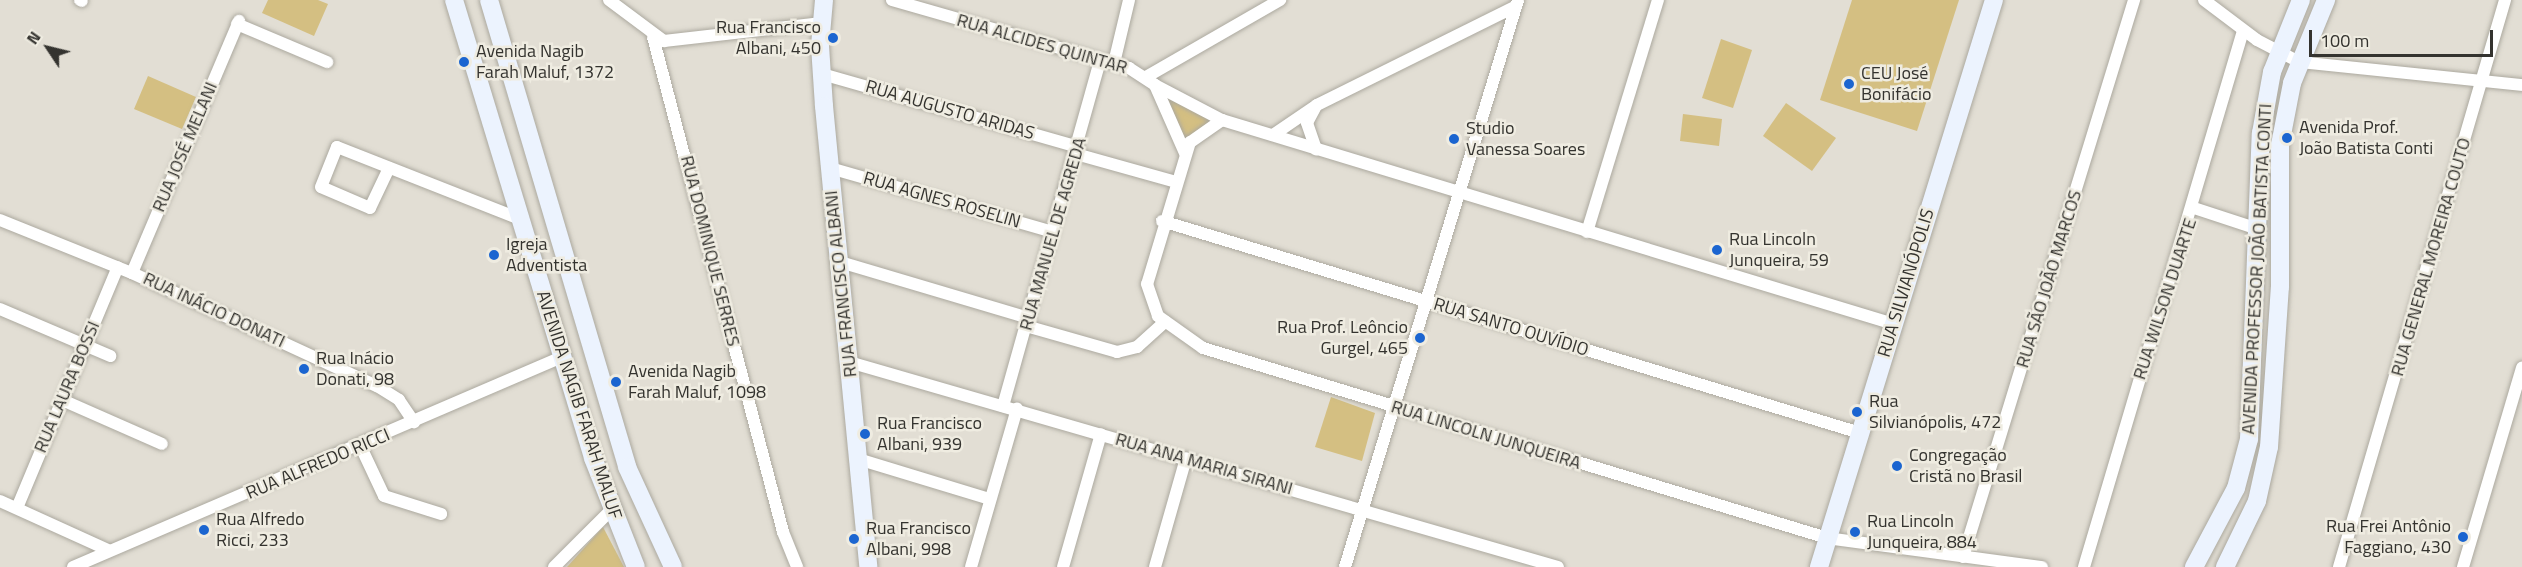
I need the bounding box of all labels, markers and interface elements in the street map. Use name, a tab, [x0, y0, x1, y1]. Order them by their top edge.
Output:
street label: RUA ALCIDES QUINTAR	[954, 9, 1130, 79]
place label: Rua Francisco Albani, 450	[716, 17, 821, 60]
north arrow	[18, 18, 78, 78]
scale bar	[2312, 18, 2496, 56]
text: N	[20, 26, 46, 49]
text: 100 m	[2320, 27, 2369, 54]
marker: Rua Francisco Albani, 450	[826, 31, 840, 45]
place label: Avenida Nagib Farah Maluf, 1372	[476, 41, 614, 84]
marker: Avenida Nagib Farah Maluf, 1372	[457, 55, 471, 69]
place label: CEU José Bonifácio	[1861, 63, 1931, 106]
street label: RUA AUGUSTO ARIDAS	[863, 76, 1037, 144]
marker: CEU José Bonifácio	[1842, 77, 1856, 91]
street label: RUA JOSÉ MELANI	[148, 79, 222, 215]
street label: AVENIDA PROFESSOR JOÃO BATISTA CONTI	[2238, 103, 2276, 435]
place label: Avenida Prof. João Batista Conti	[2299, 117, 2433, 160]
place label: Studio Vanessa Soares	[1466, 118, 1585, 160]
marker: Avenida Prof. João Batista Conti	[2280, 131, 2294, 145]
marker: Studio Vanessa Soares	[1447, 132, 1461, 146]
street label: RUA MANUEL DE AGREDA	[1015, 135, 1091, 333]
street label: RUA GENERAL MOREIRA COUTO	[2387, 135, 2475, 379]
street label: RUA DOMINIQUE SERRES	[676, 153, 744, 349]
street label: RUA AGNES ROSELIN	[861, 167, 1023, 233]
street label: RUA SÃO JOÃO MARCOS	[2012, 188, 2086, 370]
street label: RUA FRANCISCO ALBANI	[820, 190, 862, 378]
street label: RUA SILVIANÓPOLIS	[1873, 206, 1939, 360]
street label: RUA WILSON DUARTE	[2129, 216, 2201, 382]
place label: Rua Lincoln Junqueira, 59	[1729, 229, 1829, 272]
place label: Igreja Adventista	[506, 234, 587, 276]
marker: Rua Lincoln Junqueira, 59	[1710, 243, 1724, 257]
marker: Igreja Adventista	[487, 248, 501, 262]
street label: RUA INÁCIO DONATI	[140, 268, 288, 352]
street label: AVENIDA NAGIB FARAH MALUF	[532, 288, 626, 522]
street label: RUA SANTO OUVÍDIO	[1431, 293, 1591, 361]
place label: Rua Prof. Leôncio Gurgel, 465	[1277, 317, 1408, 360]
street label: RUA LAURA BOSSI	[30, 318, 104, 456]
marker: Rua Prof. Leôncio Gurgel, 465	[1413, 331, 1427, 345]
place label: Rua Inácio Donati, 98	[316, 348, 394, 391]
place label: Avenida Nagib Farah Maluf, 1098	[628, 361, 766, 404]
marker: Rua Inácio Donati, 98	[297, 362, 311, 376]
marker: Avenida Nagib Farah Maluf, 1098	[609, 375, 623, 389]
place label: Rua Silvianópolis, 472	[1869, 391, 2001, 434]
street label: RUA LINCOLN JUNQUEIRA	[1389, 396, 1583, 474]
marker: Rua Silvianópolis, 472	[1850, 405, 1864, 419]
place label: Rua Francisco Albani, 939	[877, 413, 982, 456]
street label: RUA ALFREDO RICCI	[243, 424, 393, 504]
marker: Rua Francisco Albani, 939	[858, 427, 872, 441]
street label: RUA ANA MARIA SIRANI	[1113, 428, 1295, 500]
place label: Congregação Cristã no Brasil	[1909, 445, 2022, 488]
marker: Congregação Cristã no Brasil	[1890, 459, 1904, 473]
place label: Rua Alfredo Ricci, 233	[216, 509, 305, 552]
place label: Rua Lincoln Junqueira, 884	[1867, 511, 1977, 554]
place label: Rua Frei Antônio Faggiano, 430	[2326, 516, 2451, 558]
place label: Rua Francisco Albani, 998	[866, 518, 971, 560]
marker: Rua Alfredo Ricci, 233	[197, 523, 211, 537]
marker: Rua Lincoln Junqueira, 884	[1848, 525, 1862, 539]
marker: Rua Frei Antônio Faggiano, 430	[2456, 530, 2470, 544]
marker: Rua Francisco Albani, 998	[847, 532, 861, 546]

